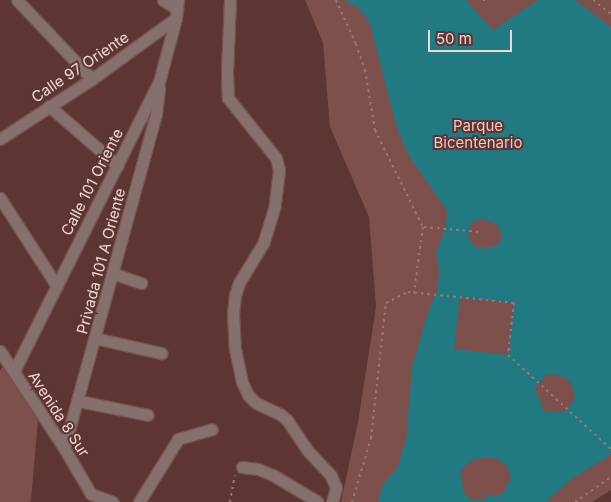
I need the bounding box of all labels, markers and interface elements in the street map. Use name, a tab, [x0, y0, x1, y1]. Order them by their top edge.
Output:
scale bar	[431, 20, 515, 52]
street label: Calle 97 Oriente	[28, 28, 132, 106]
text: 50 m	[436, 29, 472, 48]
park label: Parque Bicentenario	[434, 116, 522, 151]
street label: Calle 101 Oriente	[57, 126, 127, 238]
street label: Privada 101 A Oriente	[73, 186, 129, 336]
street label: Avenida 8 Sur	[25, 368, 93, 460]

